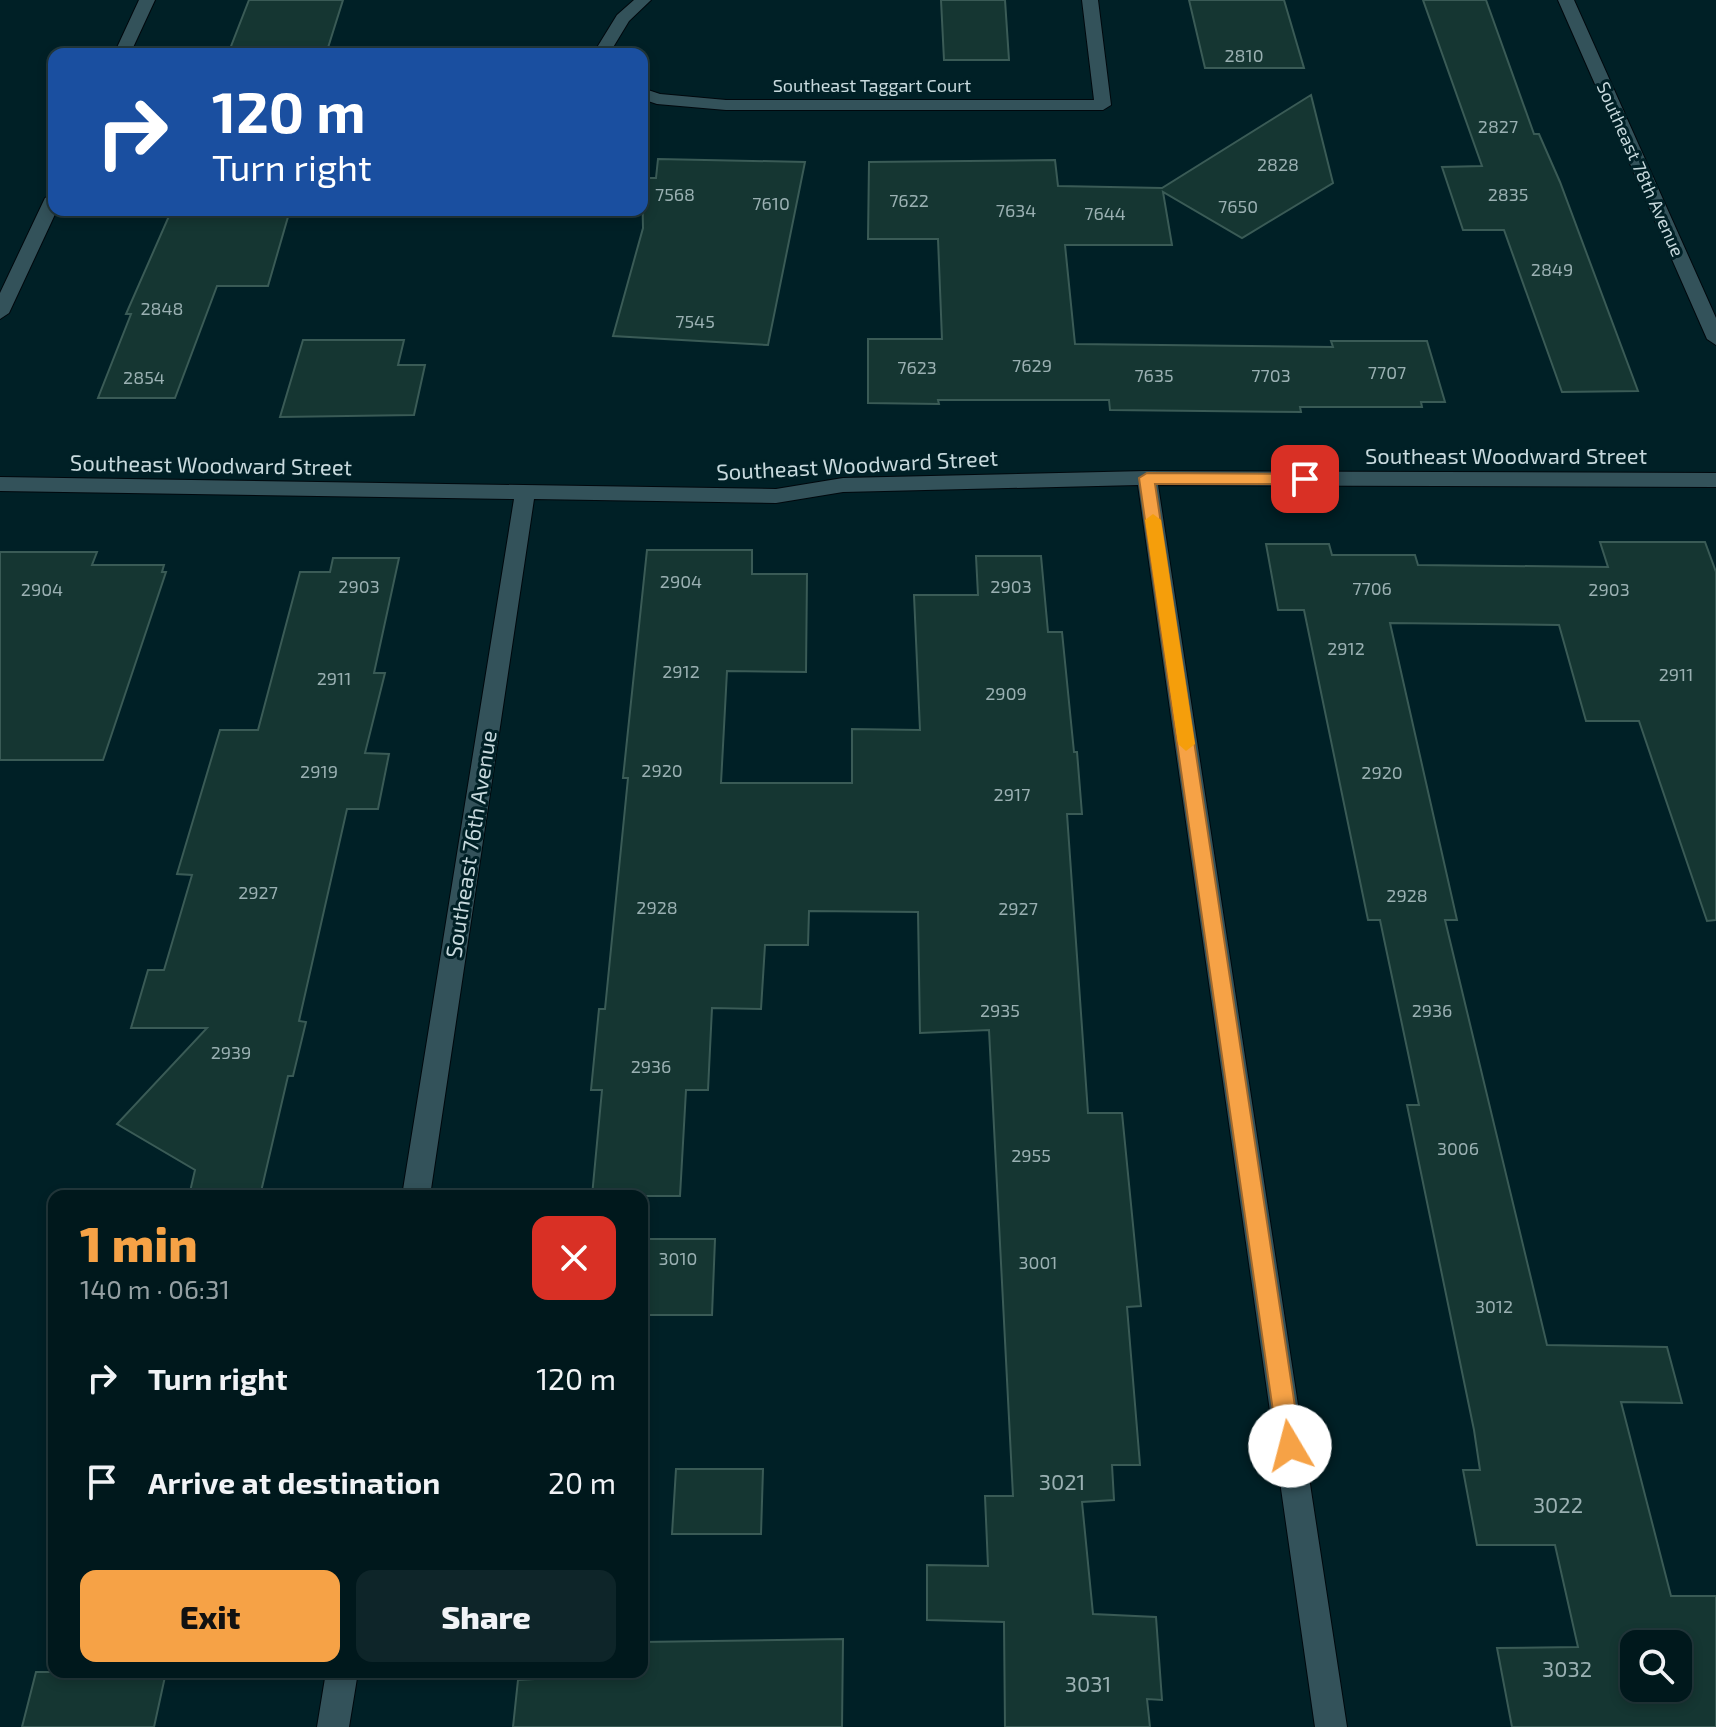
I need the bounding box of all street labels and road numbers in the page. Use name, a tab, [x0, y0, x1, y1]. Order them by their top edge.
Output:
street label: Southeast Taggart Court	[773, 74, 971, 96]
street label: Southeast 78th Avenue	[1593, 78, 1689, 260]
street label: Southeast Woodward Street	[1365, 442, 1647, 468]
street label: Southeast Woodward Street	[715, 444, 999, 484]
street label: Southeast Woodward Street	[70, 449, 352, 479]
street label: Southeast 76th Avenue	[439, 728, 501, 960]

